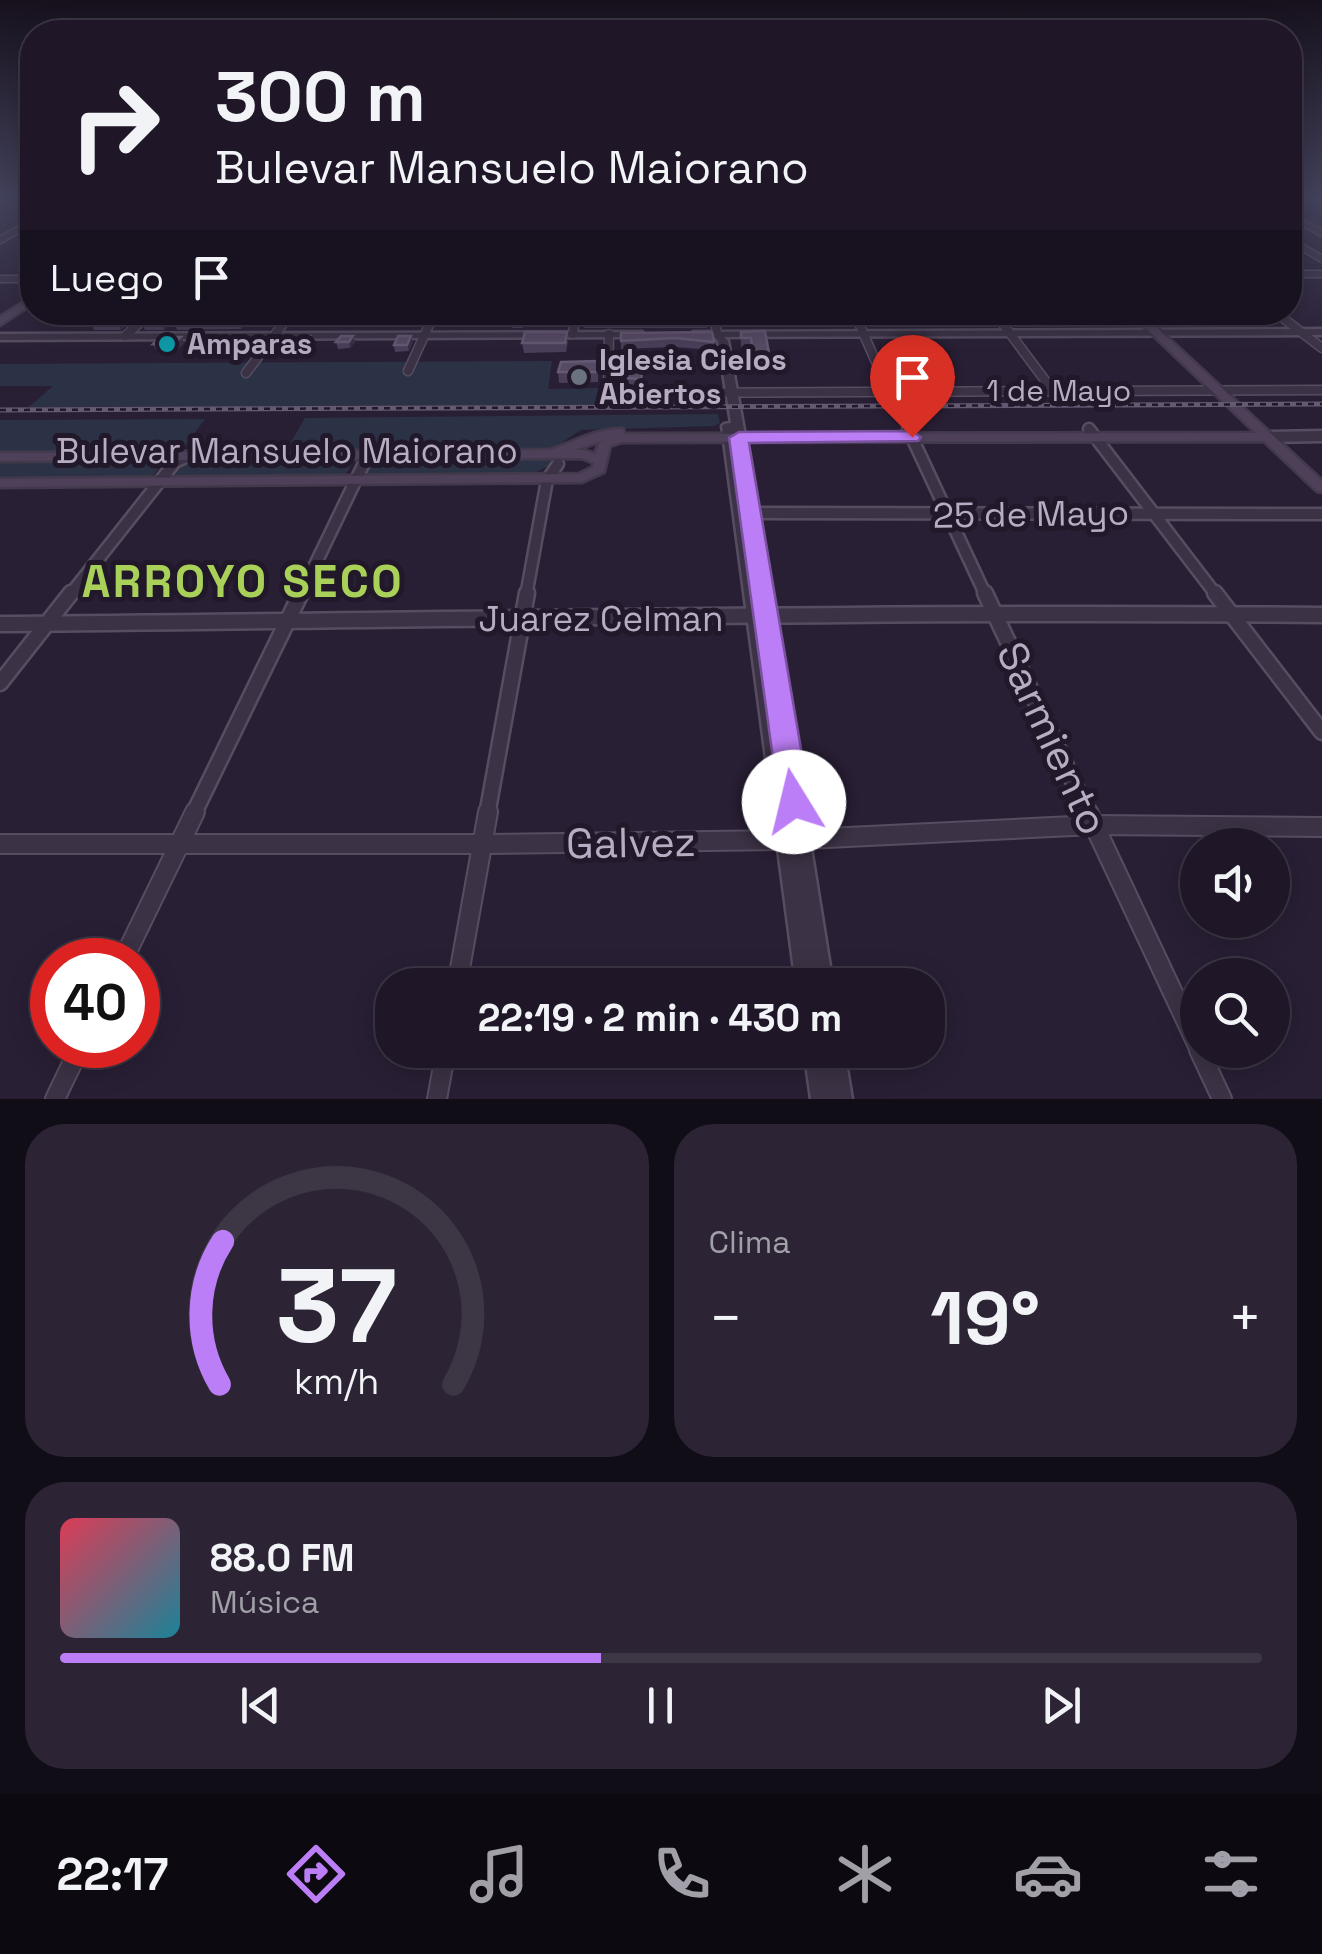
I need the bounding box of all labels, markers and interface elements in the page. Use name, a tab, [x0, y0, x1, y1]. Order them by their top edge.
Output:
text: 300 m	[215, 52, 426, 141]
icon: right	[50, 60, 180, 190]
text: Bulevar Mansuelo Maiorano	[215, 139, 809, 196]
icon: arrive	[184, 250, 239, 305]
text: Luego	[50, 254, 164, 302]
place label: Amparas	[187, 324, 313, 363]
marker: Amparas	[156, 333, 178, 355]
pin	[870, 335, 955, 438]
place label: Iglesia Cielos Abiertos	[599, 340, 787, 413]
icon: arrive	[885, 350, 940, 405]
marker: Iglesia Cielos Abiertos	[568, 366, 590, 388]
street label: 1 de Mayo	[987, 371, 1131, 410]
street label: Bulevar Mansuelo Maiorano	[56, 429, 518, 473]
street label: 25 de Mayo	[932, 490, 1130, 538]
district label: ARROYO SECO	[82, 553, 404, 610]
street label: Juarez Celman	[479, 597, 723, 641]
street label: Sarmiento	[985, 633, 1120, 843]
position arrow	[742, 750, 846, 854]
street label: Galvez	[566, 815, 696, 870]
map controls	[1180, 828, 1290, 1068]
button: sound	[1180, 828, 1290, 938]
speed limit sign: 40	[30, 938, 160, 1068]
button: search	[1180, 958, 1290, 1068]
text: 22:19 · 2 min · 430 m	[478, 994, 842, 1042]
text: Clima	[709, 1222, 791, 1262]
text: 37	[276, 1240, 397, 1372]
text: 19°	[930, 1270, 1040, 1366]
text: −	[709, 1283, 743, 1353]
text: +	[1228, 1283, 1262, 1353]
text: km/h	[294, 1359, 379, 1404]
text: 88.0 FM	[210, 1534, 355, 1582]
text: Música	[210, 1582, 320, 1622]
icon: previous	[233, 1678, 288, 1733]
icon: pause	[633, 1678, 688, 1733]
icon: next	[1034, 1678, 1089, 1733]
icon: directions	[281, 1839, 351, 1909]
icon: music	[464, 1839, 534, 1909]
icon: phone	[647, 1839, 717, 1909]
icon: climate	[830, 1839, 900, 1909]
icon: car	[1013, 1839, 1083, 1909]
icon: filters	[1196, 1839, 1266, 1909]
text: 22:17	[56, 1846, 169, 1903]

